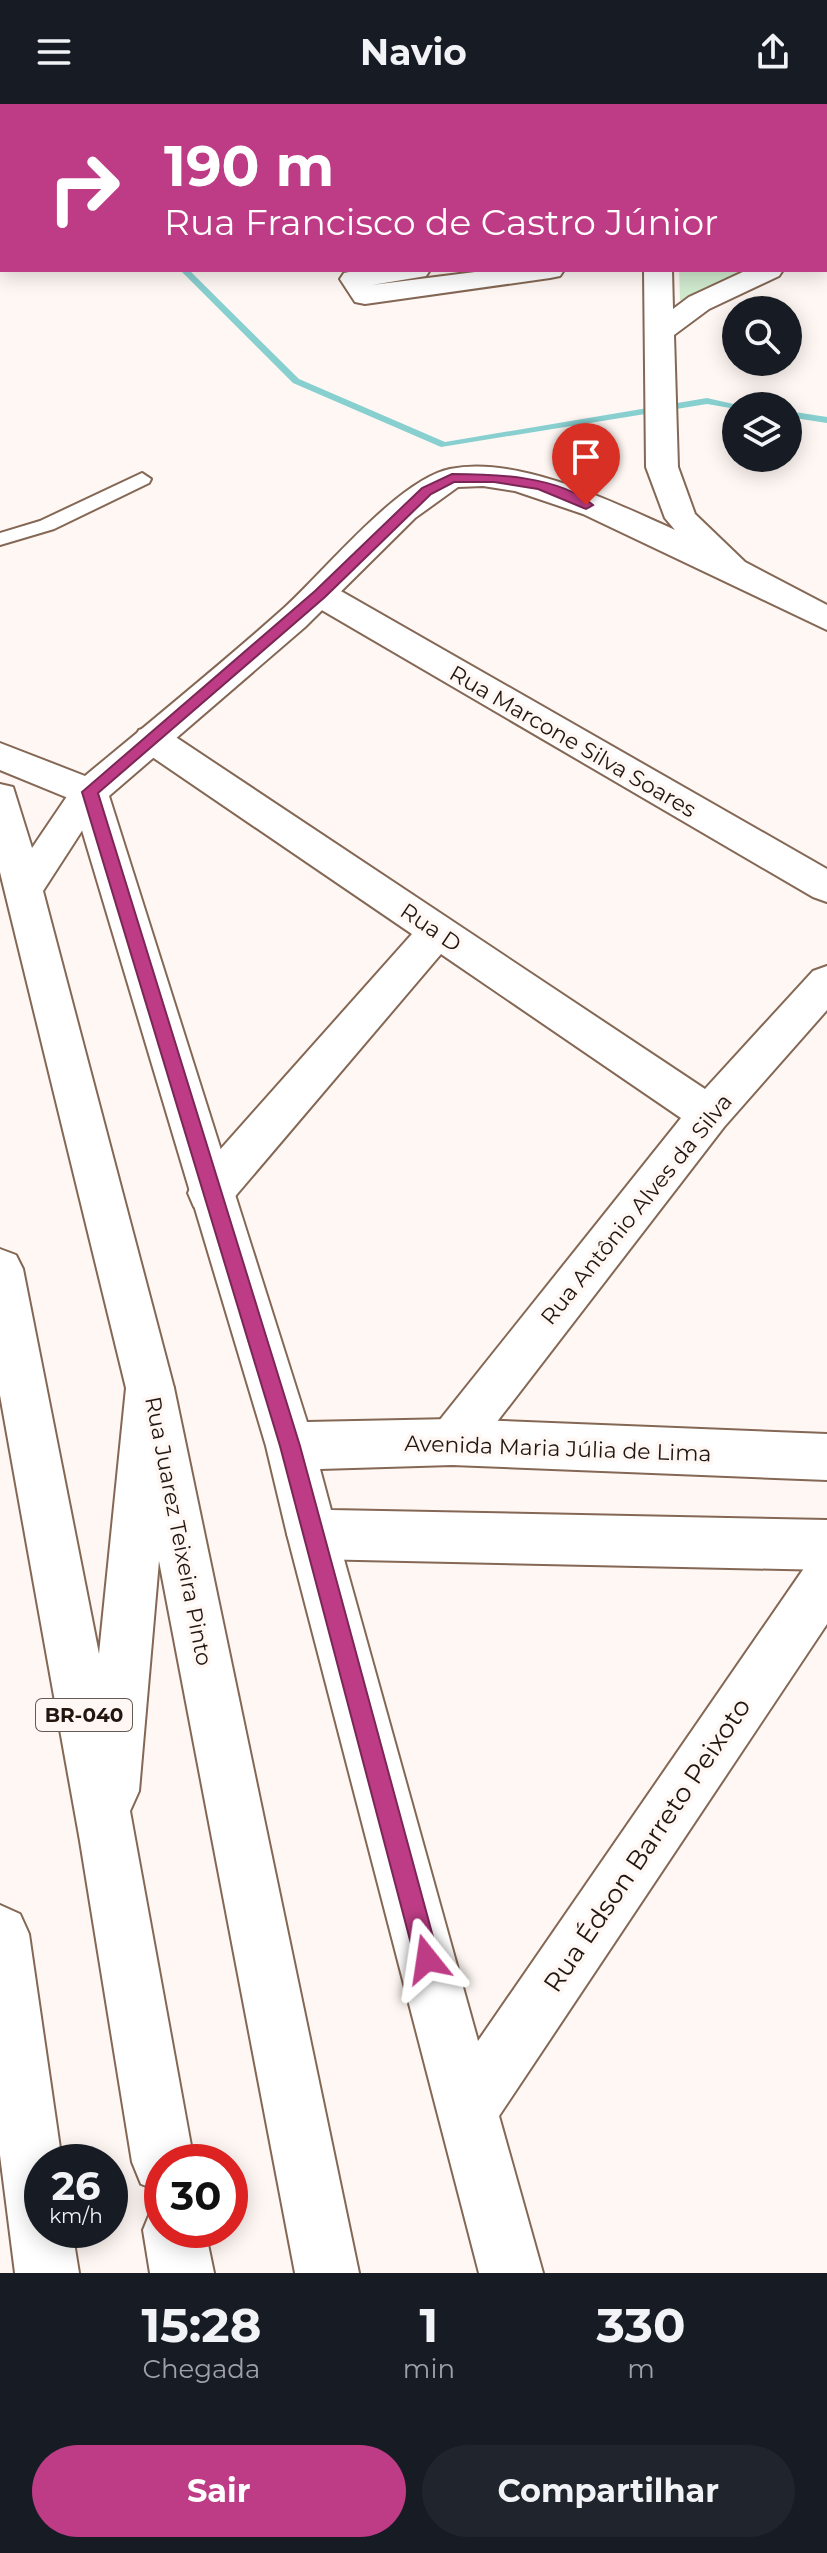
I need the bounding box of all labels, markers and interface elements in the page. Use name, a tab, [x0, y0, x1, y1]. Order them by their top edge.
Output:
icon: menu	[32, 30, 76, 74]
text: Navio	[360, 30, 467, 74]
icon: share	[751, 30, 795, 74]
text: 190 m	[164, 132, 334, 200]
icon: right	[32, 136, 136, 240]
text: Rua Francisco de Castro Júnior	[164, 200, 719, 244]
map controls	[722, 296, 802, 472]
button: search	[722, 296, 802, 376]
button: layers	[722, 392, 802, 472]
pin	[552, 423, 620, 505]
icon: arrive	[564, 435, 608, 479]
street label: Rua Marcone Silva Soares	[445, 660, 701, 823]
street label: Rua D	[395, 897, 466, 958]
street label: Rua Antônio Alves da Silva	[535, 1088, 738, 1330]
street label: Rua Juarez Teixeira Pinto	[139, 1394, 218, 1668]
street label: Avenida Maria Júlia de Lima	[404, 1430, 712, 1467]
street label: Rua Édson Barreto Peixoto	[536, 1692, 758, 1998]
road number: BR-040	[36, 1699, 132, 1731]
position arrow	[385, 1917, 469, 2001]
speed limit sign: 30	[144, 2144, 248, 2248]
text: 26	[51, 2161, 101, 2210]
text: km/h	[49, 2204, 103, 2228]
text: 15:28	[141, 2296, 261, 2354]
text: 1	[419, 2296, 438, 2354]
text: 330	[596, 2296, 686, 2354]
text: Chegada	[142, 2353, 260, 2385]
text: min	[403, 2353, 455, 2385]
text: m	[627, 2353, 655, 2385]
button: Sair	[32, 2445, 406, 2537]
button: Compartilhar	[422, 2445, 795, 2537]

